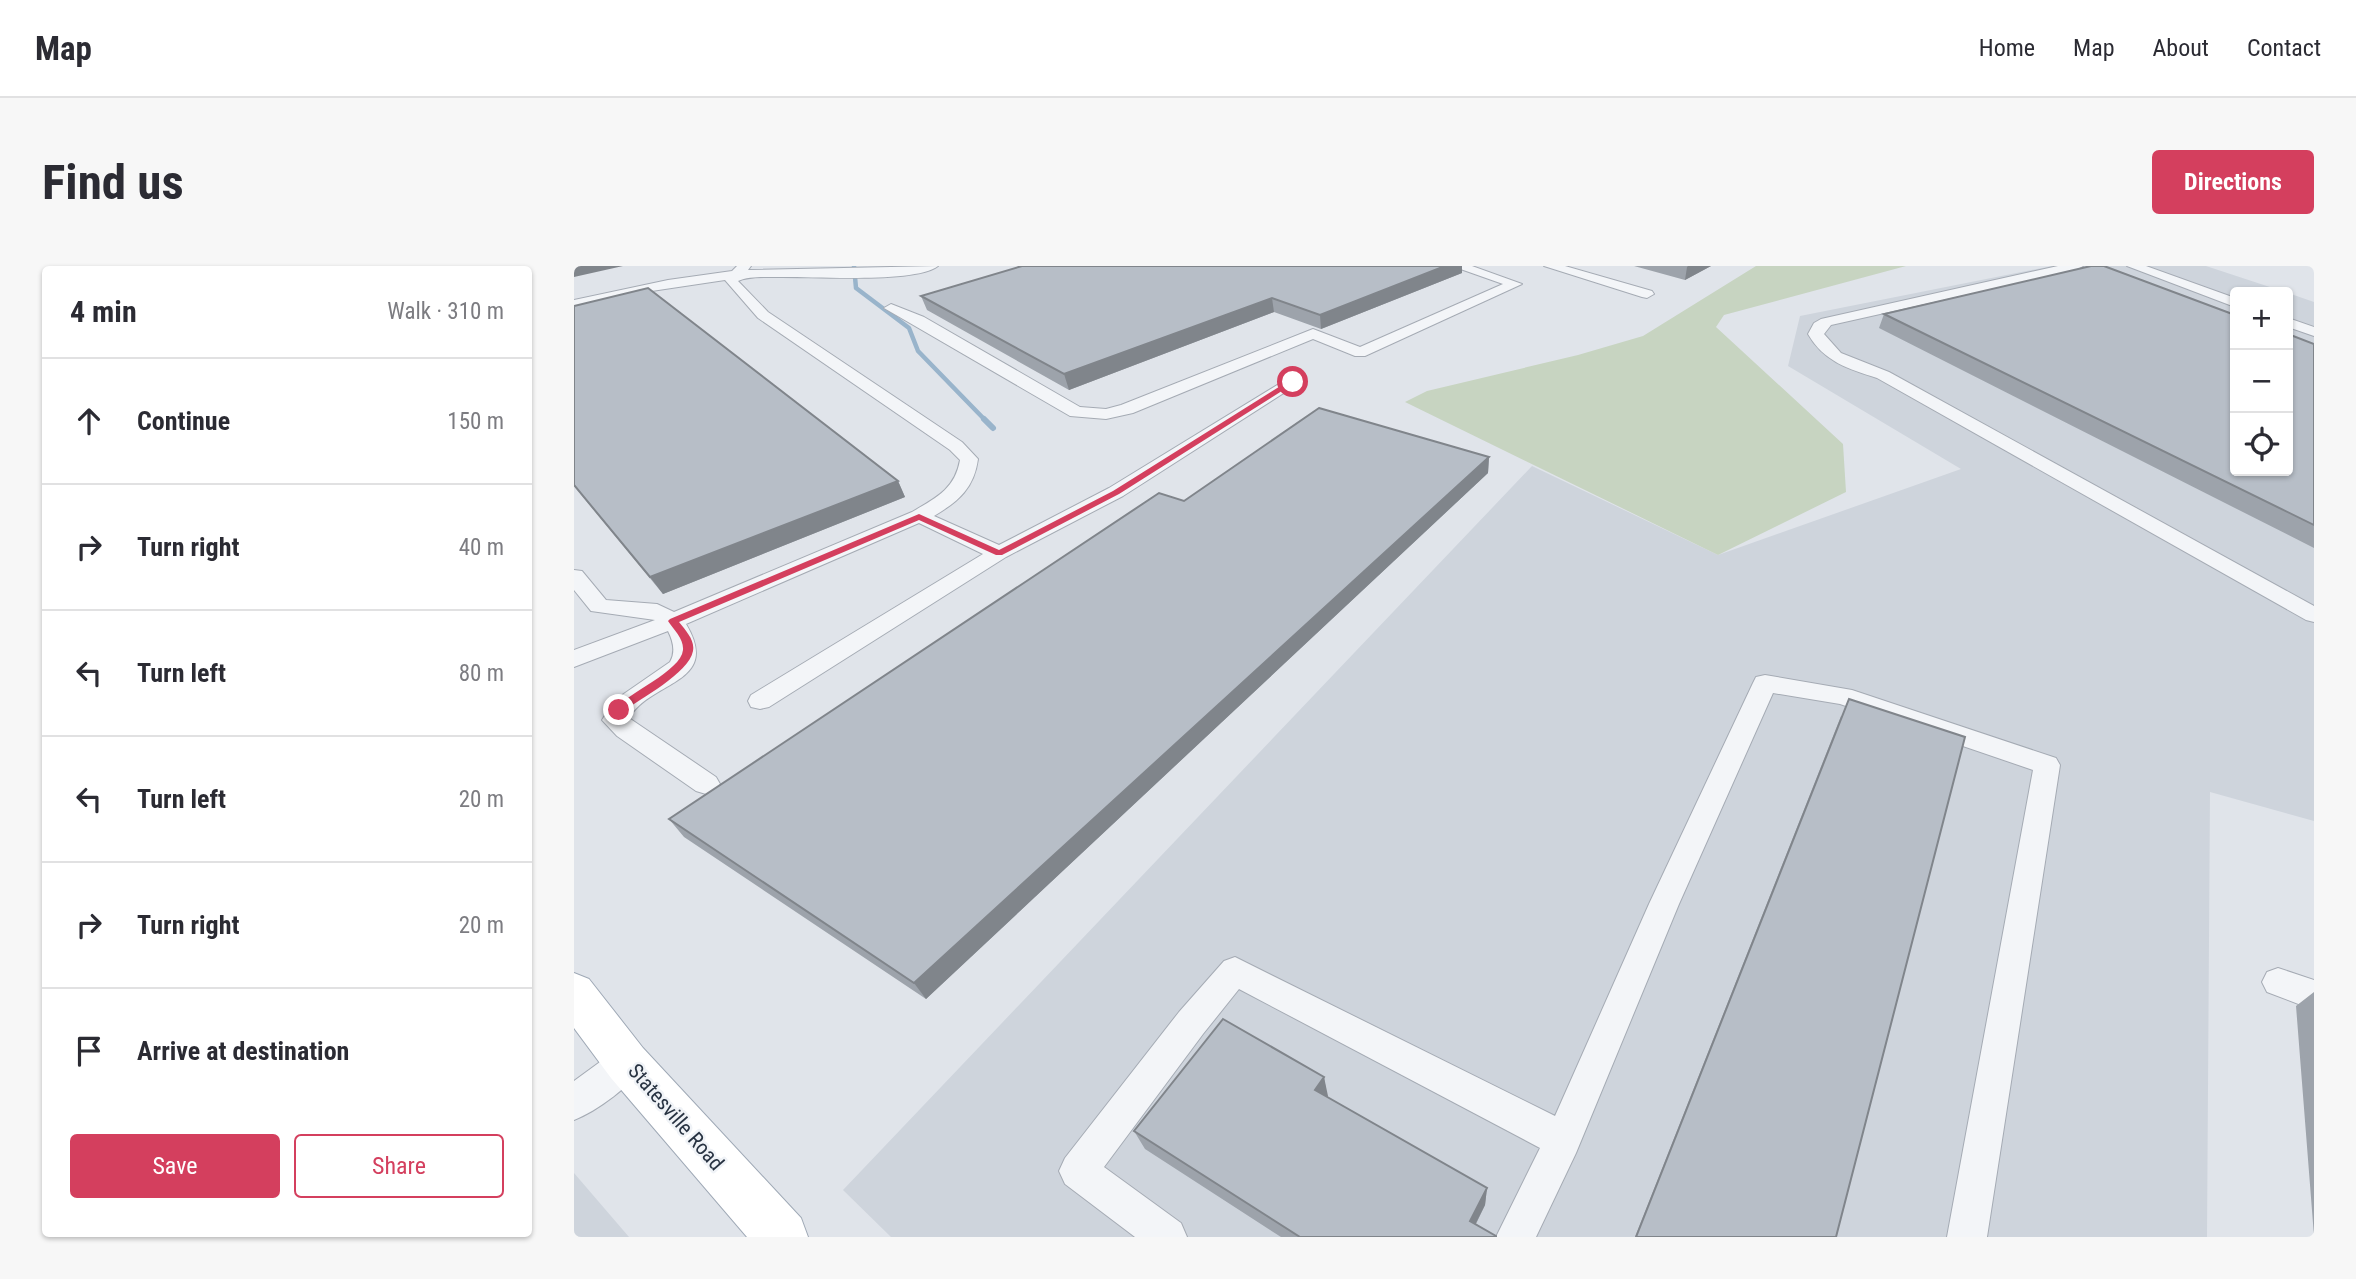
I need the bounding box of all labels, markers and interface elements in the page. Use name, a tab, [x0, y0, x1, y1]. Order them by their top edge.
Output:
text: Map	[35, 29, 92, 68]
text: Home	[1979, 34, 2035, 62]
text: Map	[2073, 34, 2115, 62]
text: About	[2153, 34, 2209, 62]
text: Contact	[2247, 34, 2321, 62]
button: Directions	[2152, 150, 2314, 214]
text: Find us	[42, 154, 184, 211]
map controls	[2230, 287, 2293, 476]
button: +	[2230, 287, 2293, 350]
text: 4 min	[70, 294, 137, 329]
text: Walk · 310 m	[387, 298, 504, 325]
button: −	[2230, 350, 2293, 413]
route start	[1277, 366, 1308, 397]
icon: ahead	[70, 402, 108, 440]
text: Continue	[137, 406, 230, 436]
text: 150 m	[447, 408, 504, 435]
button: locate	[2230, 413, 2293, 476]
icon: right	[70, 528, 108, 566]
text: Turn right	[137, 532, 239, 562]
text: 40 m	[459, 534, 504, 561]
icon: left	[70, 654, 108, 692]
text: Turn left	[137, 658, 226, 688]
text: 80 m	[459, 660, 504, 687]
route end	[603, 694, 634, 725]
icon: left	[70, 780, 108, 818]
text: Turn left	[137, 784, 226, 814]
text: 20 m	[459, 786, 504, 813]
icon: right	[70, 906, 108, 944]
text: Turn right	[137, 910, 239, 940]
text: 20 m	[459, 912, 504, 939]
icon: arrive	[70, 1032, 108, 1070]
text: Arrive at destination	[137, 1036, 349, 1066]
street label: Statesville Road	[623, 1059, 729, 1175]
button: Save	[70, 1134, 280, 1198]
button: Share	[294, 1134, 504, 1198]

